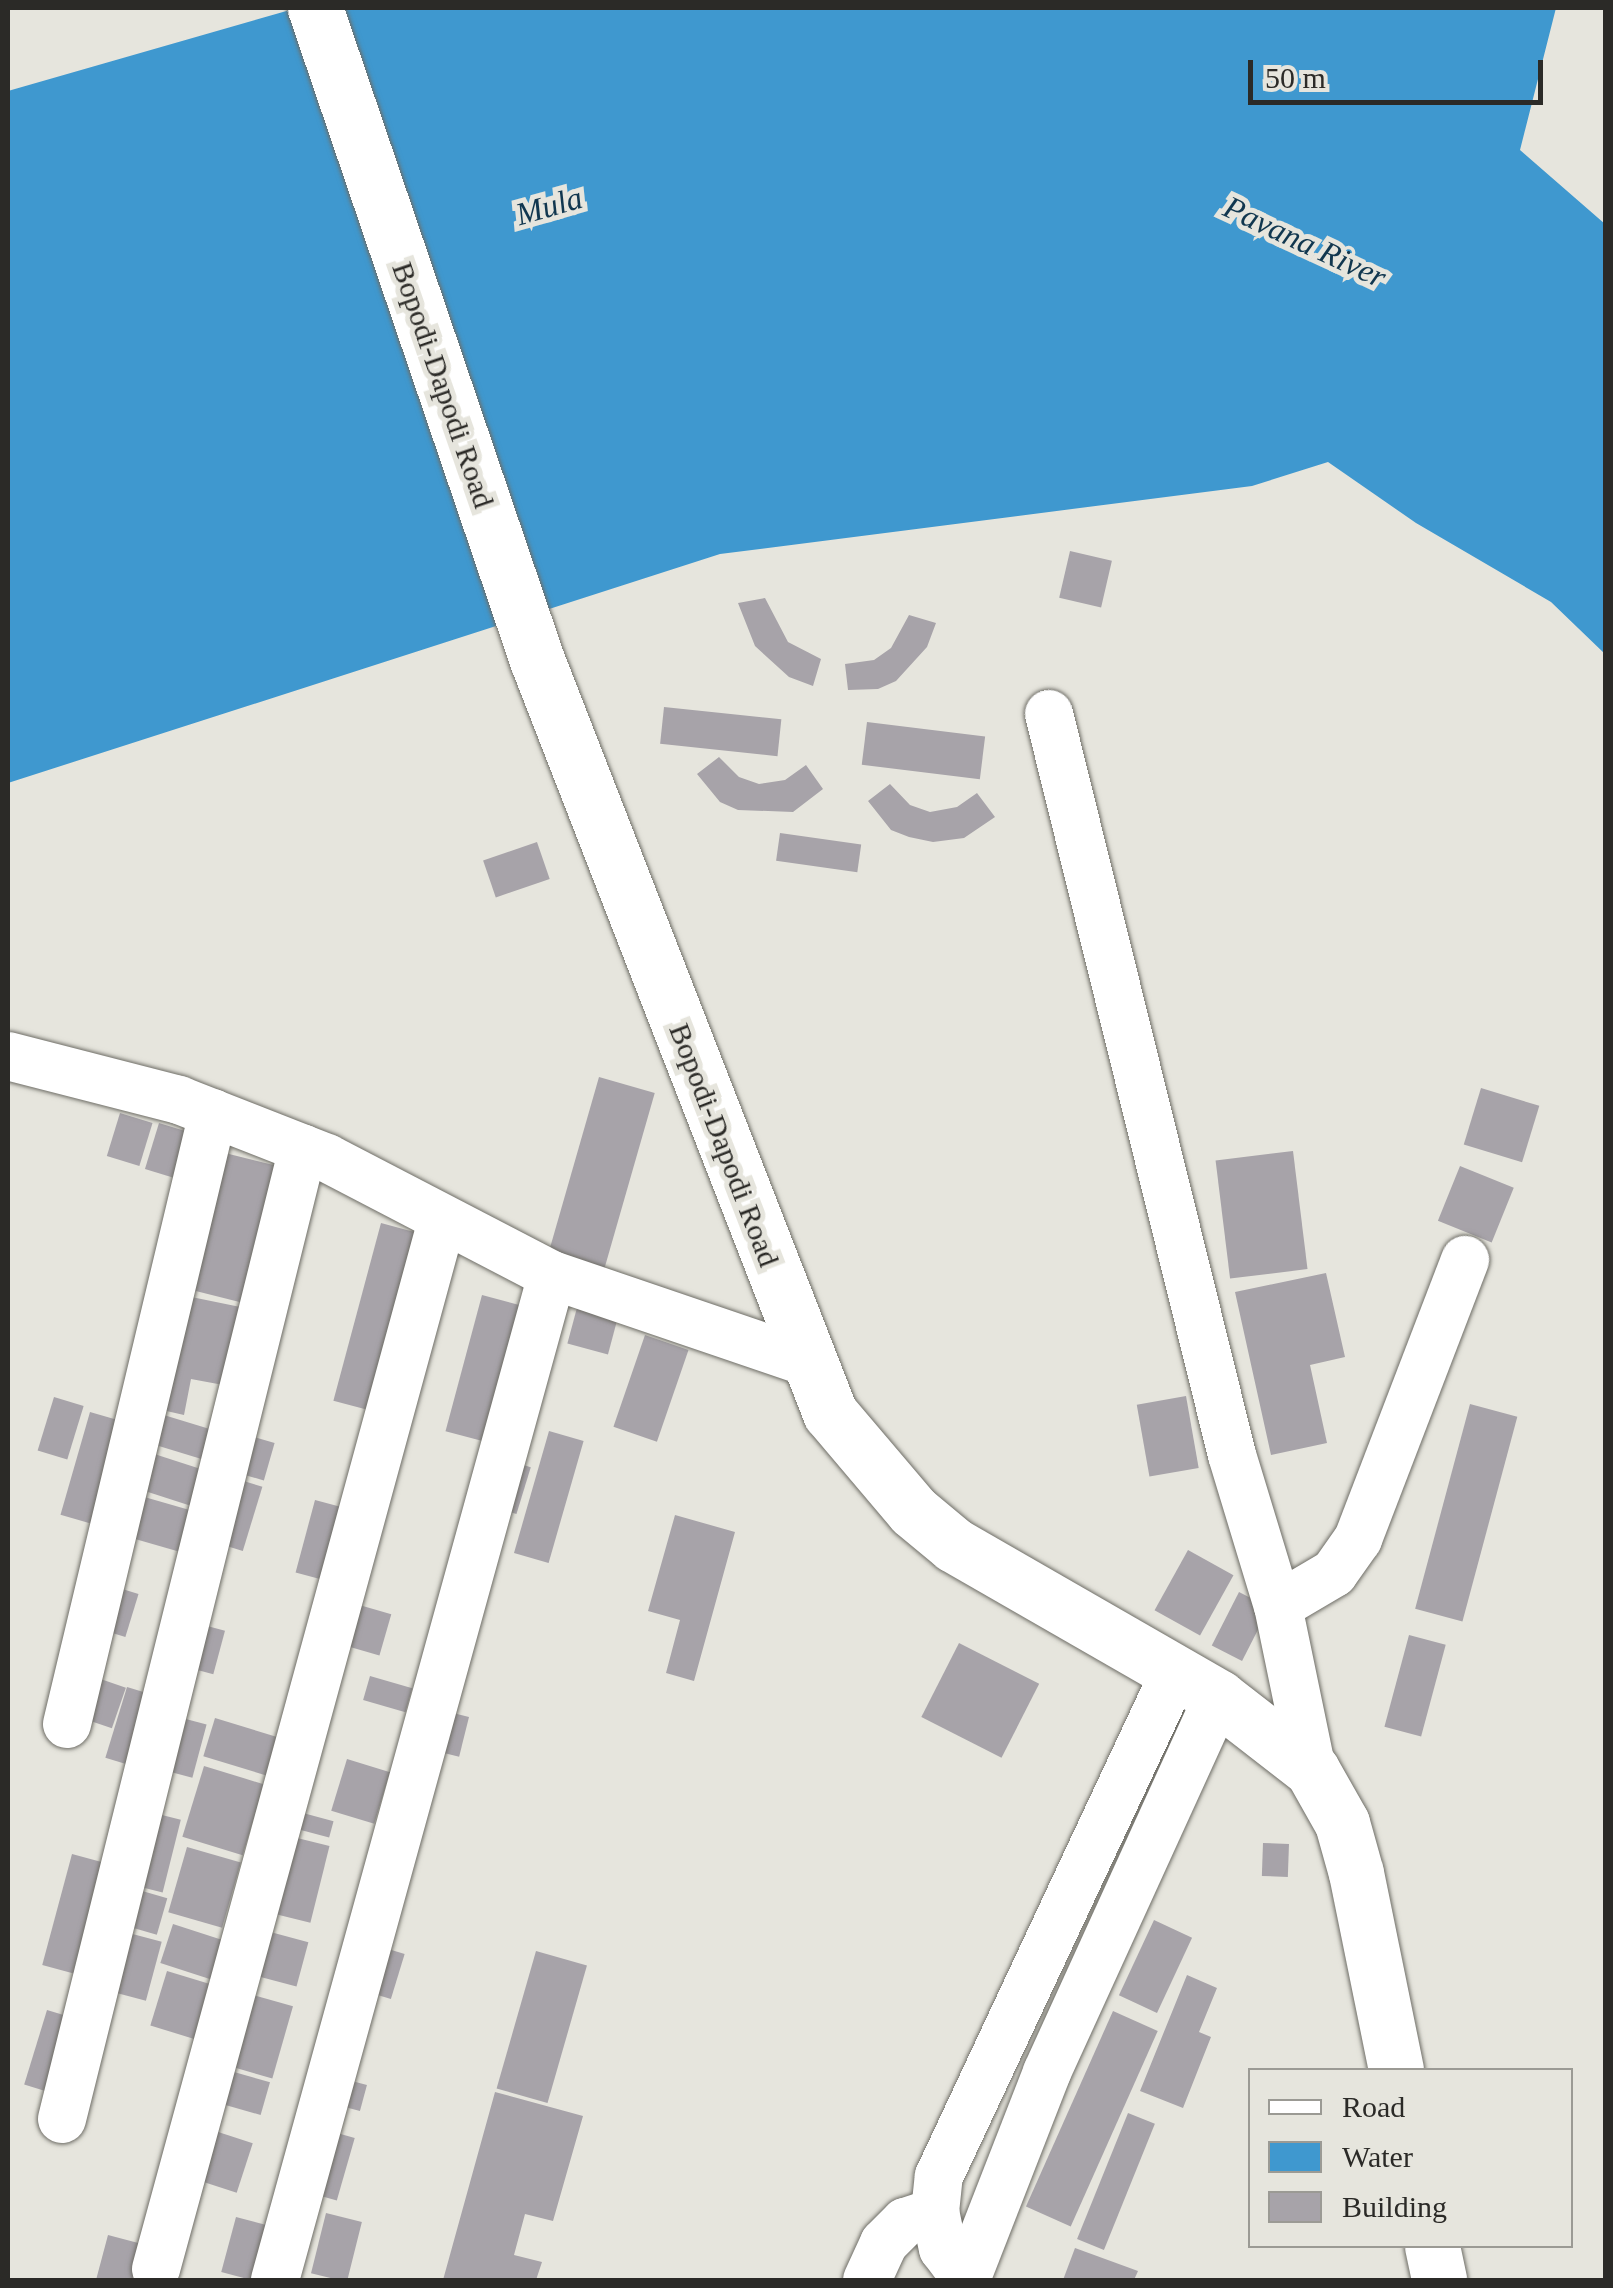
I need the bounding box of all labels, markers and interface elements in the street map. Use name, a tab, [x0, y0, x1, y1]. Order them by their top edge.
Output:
scale bar	[1253, 40, 1548, 102]
text: 50 m	[1265, 61, 1326, 94]
water label: Mula	[511, 178, 587, 234]
water label: Pavana River	[1218, 188, 1392, 296]
street label: Bopodi-Dapodi Road	[384, 257, 502, 513]
street label: Bopodi-Dapodi Road	[661, 1018, 787, 1272]
legend	[1248, 2068, 1573, 2248]
text: Road	[1342, 2090, 1405, 2123]
text: Water	[1342, 2140, 1413, 2173]
text: Building	[1342, 2190, 1447, 2223]

